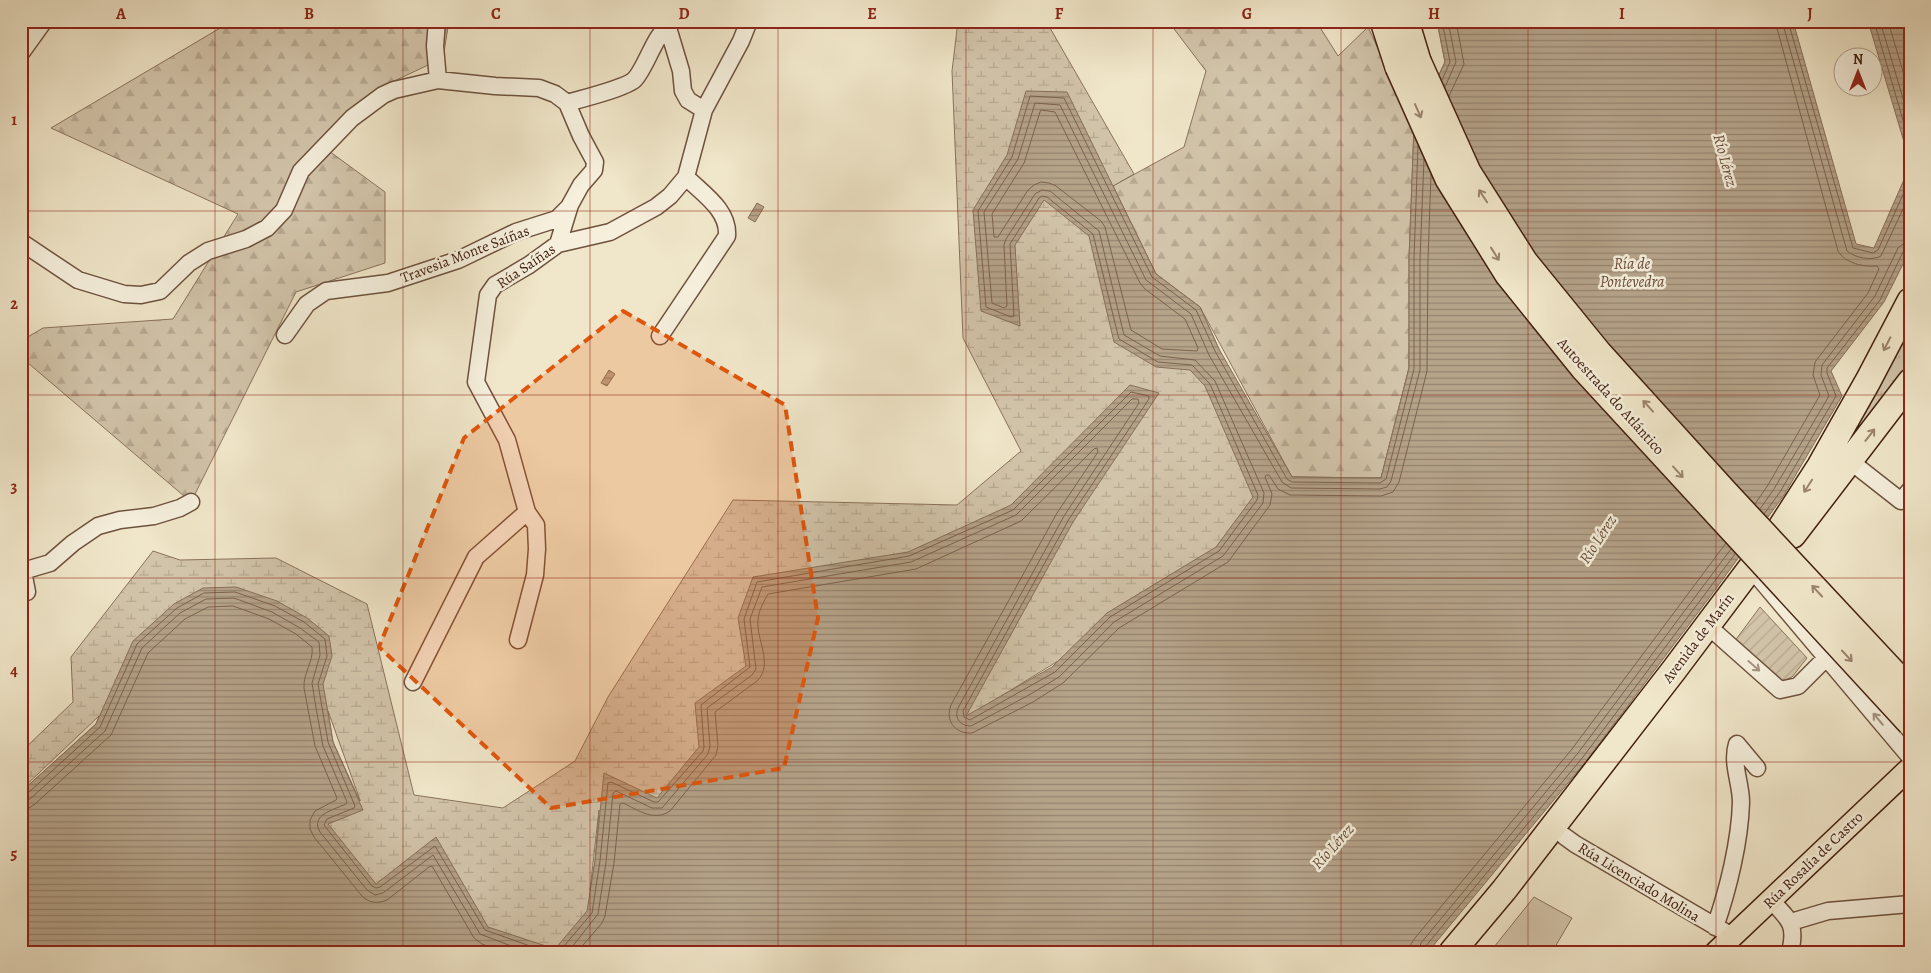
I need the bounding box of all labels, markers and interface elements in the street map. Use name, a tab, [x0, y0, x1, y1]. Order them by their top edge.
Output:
text: A	[115, 3, 127, 25]
text: B	[304, 3, 314, 25]
text: C	[491, 3, 501, 25]
text: D	[678, 3, 690, 25]
text: E	[867, 3, 877, 25]
text: F	[1055, 3, 1064, 25]
text: G	[1242, 3, 1252, 25]
text: H	[1428, 3, 1440, 25]
text: I	[1619, 3, 1625, 25]
text: J	[1807, 3, 1813, 25]
north arrow	[1834, 48, 1884, 98]
text: N	[1853, 50, 1863, 69]
one-way arrow	[1413, 103, 1423, 118]
text: 1	[11, 109, 17, 131]
water label: Río Lérez	[1707, 132, 1743, 190]
one-way arrow	[1478, 190, 1488, 204]
street label: Travesia Monte Saíñas	[398, 220, 532, 288]
street label: Rúa Saíñas	[493, 239, 559, 293]
one-way arrow	[1490, 247, 1500, 261]
water label: Ría de Pontevedra	[1600, 253, 1665, 293]
text: 2	[10, 293, 18, 315]
street label: Autoestrada do Atlántico	[1552, 332, 1669, 459]
one-way arrow	[1882, 336, 1891, 351]
one-way arrow	[1642, 400, 1654, 413]
one-way arrow	[1864, 429, 1875, 442]
one-way arrow	[1672, 465, 1684, 478]
text: 3	[11, 476, 18, 498]
one-way arrow	[1802, 478, 1812, 492]
water label: Río Lérez	[1574, 511, 1622, 568]
one-way arrow	[1811, 584, 1823, 597]
street label: Avenida de Marín	[1657, 589, 1738, 688]
one-way arrow	[1841, 650, 1853, 663]
text: 4	[10, 660, 18, 682]
one-way arrow	[1747, 661, 1760, 672]
one-way arrow	[1873, 713, 1884, 726]
street label: Rúa Rosalía de Castro	[1759, 807, 1867, 913]
water label: Río Lérez	[1307, 819, 1359, 874]
street label: Rúa Licenciado Molina	[1574, 838, 1704, 926]
text: 5	[11, 843, 18, 865]

